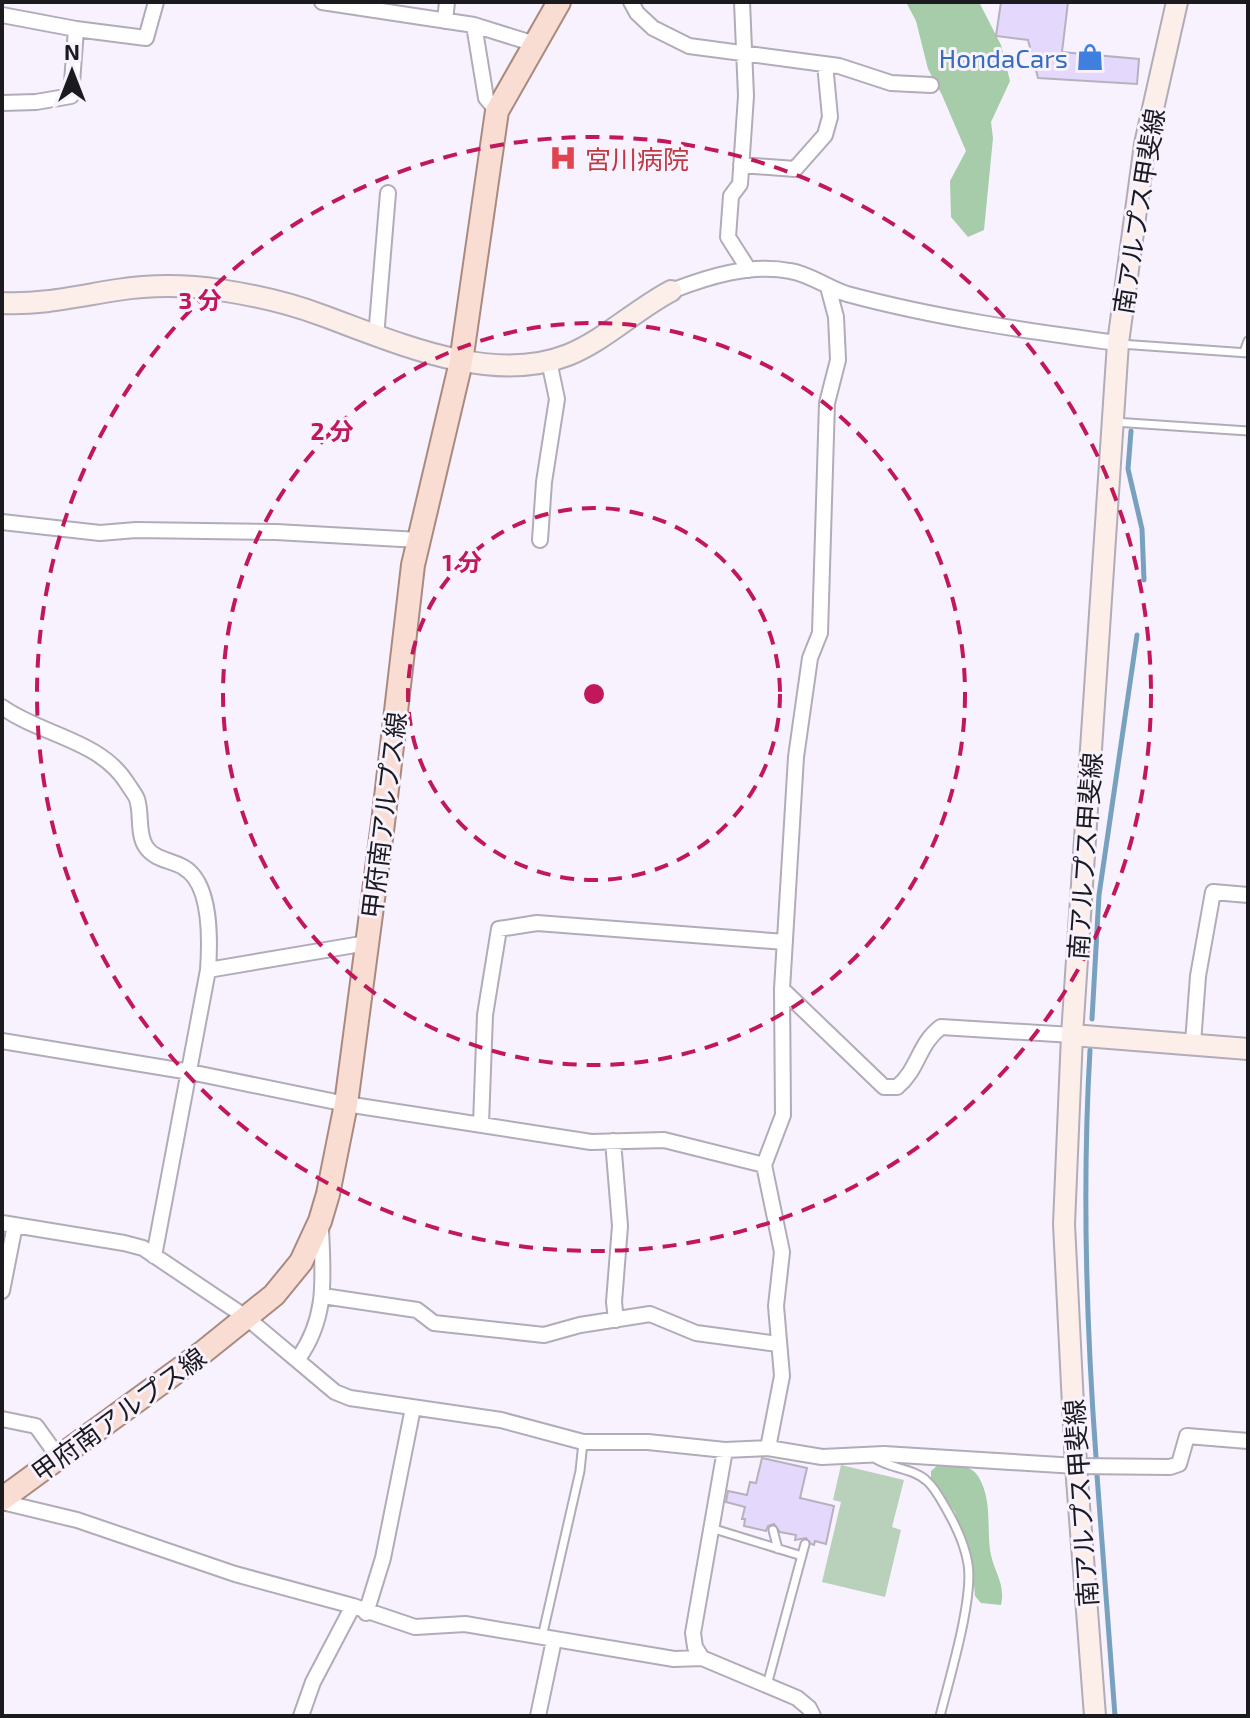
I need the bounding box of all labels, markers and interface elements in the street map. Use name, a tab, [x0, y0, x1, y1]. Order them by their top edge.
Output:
north arrow	[32, 32, 112, 112]
text: N	[64, 38, 80, 64]
place label: HondaCars	[939, 42, 1068, 73]
shop icon: HondaCars	[1075, 42, 1105, 72]
street label: 南アルプス甲斐線	[1106, 106, 1170, 316]
hospital icon: 宮川病院	[548, 143, 578, 173]
place label: 宮川病院	[585, 143, 689, 174]
text: 3 分	[179, 285, 221, 314]
text: 2 分	[310, 416, 354, 445]
text: 1 分	[442, 547, 482, 576]
centre of rings	[580, 680, 608, 708]
street label: 甲府南アルプス線	[355, 710, 411, 920]
street label: 南アルプス甲斐線	[1061, 751, 1107, 961]
street label: 甲府南アルプス線	[25, 1340, 211, 1488]
street label: 南アルプス甲斐線	[1057, 1398, 1103, 1608]

